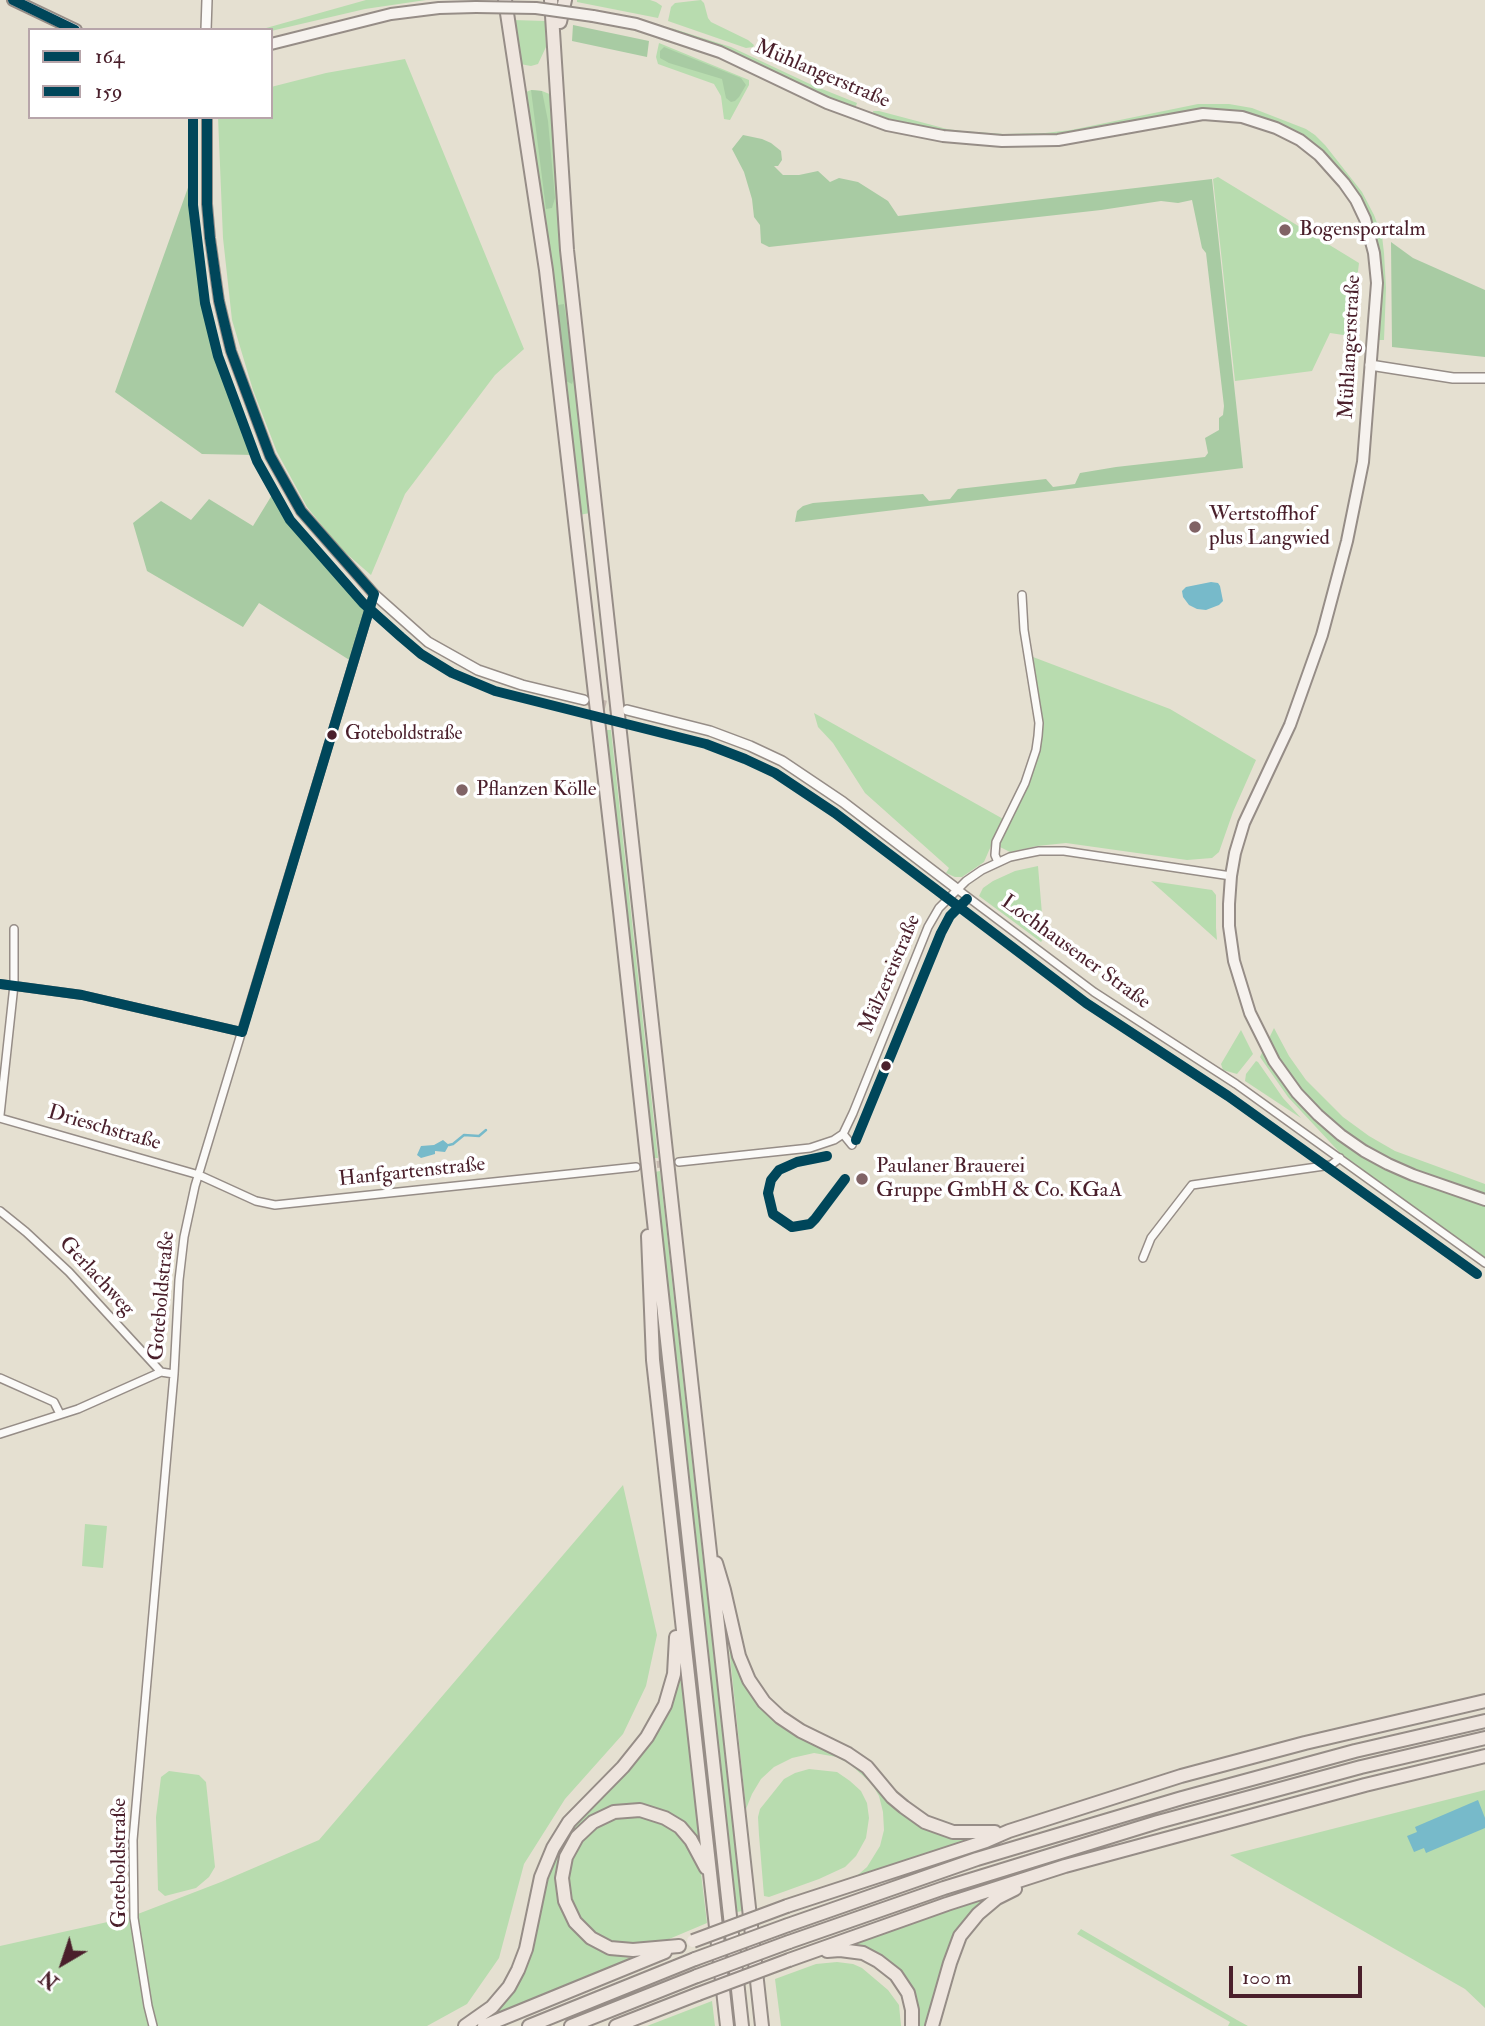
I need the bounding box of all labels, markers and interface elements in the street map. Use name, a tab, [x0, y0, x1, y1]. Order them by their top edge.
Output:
legend	[28, 28, 273, 119]
street label: Mühlangerstraße	[751, 35, 893, 115]
text: 164	[95, 43, 124, 70]
text: 159	[95, 78, 122, 105]
place label: Bogensportalm	[1299, 217, 1426, 243]
marker: Bogensportalm	[1277, 222, 1293, 238]
street label: Mühlangerstraße	[1335, 274, 1367, 420]
place label: Wertstoffhof plus Langwied	[1209, 502, 1330, 552]
marker: Wertstoffhof plus Langwied	[1187, 519, 1203, 535]
place label: Goteboldstraße	[345, 724, 462, 746]
marker: Goteboldstraße	[325, 728, 339, 742]
place label: Pflanzen Kölle	[476, 777, 597, 803]
marker: Pflanzen Kölle	[454, 782, 470, 798]
street label: Lochhausener Straße	[995, 890, 1155, 1016]
street label: Mälzereistraße	[855, 911, 927, 1037]
unlabelled marker	[879, 1059, 893, 1073]
street label: Drieschstraße	[45, 1101, 163, 1157]
street label: Hanfgartenstraße	[337, 1153, 487, 1193]
place label: Paulaner Brauerei Gruppe GmbH & Co. KGaA	[876, 1154, 1122, 1204]
marker: Paulaner Brauerei Gruppe GmbH & Co. KGaA	[854, 1171, 870, 1187]
street label: Goteboldstraße	[145, 1230, 181, 1362]
street label: Gerlachweg	[53, 1232, 139, 1322]
street label: Goteboldstraße	[107, 1798, 133, 1928]
north arrow	[28, 1928, 98, 1998]
scale bar	[1233, 1952, 1366, 1996]
text: 100 m	[1242, 1964, 1292, 1991]
text: N	[36, 1965, 64, 1994]

